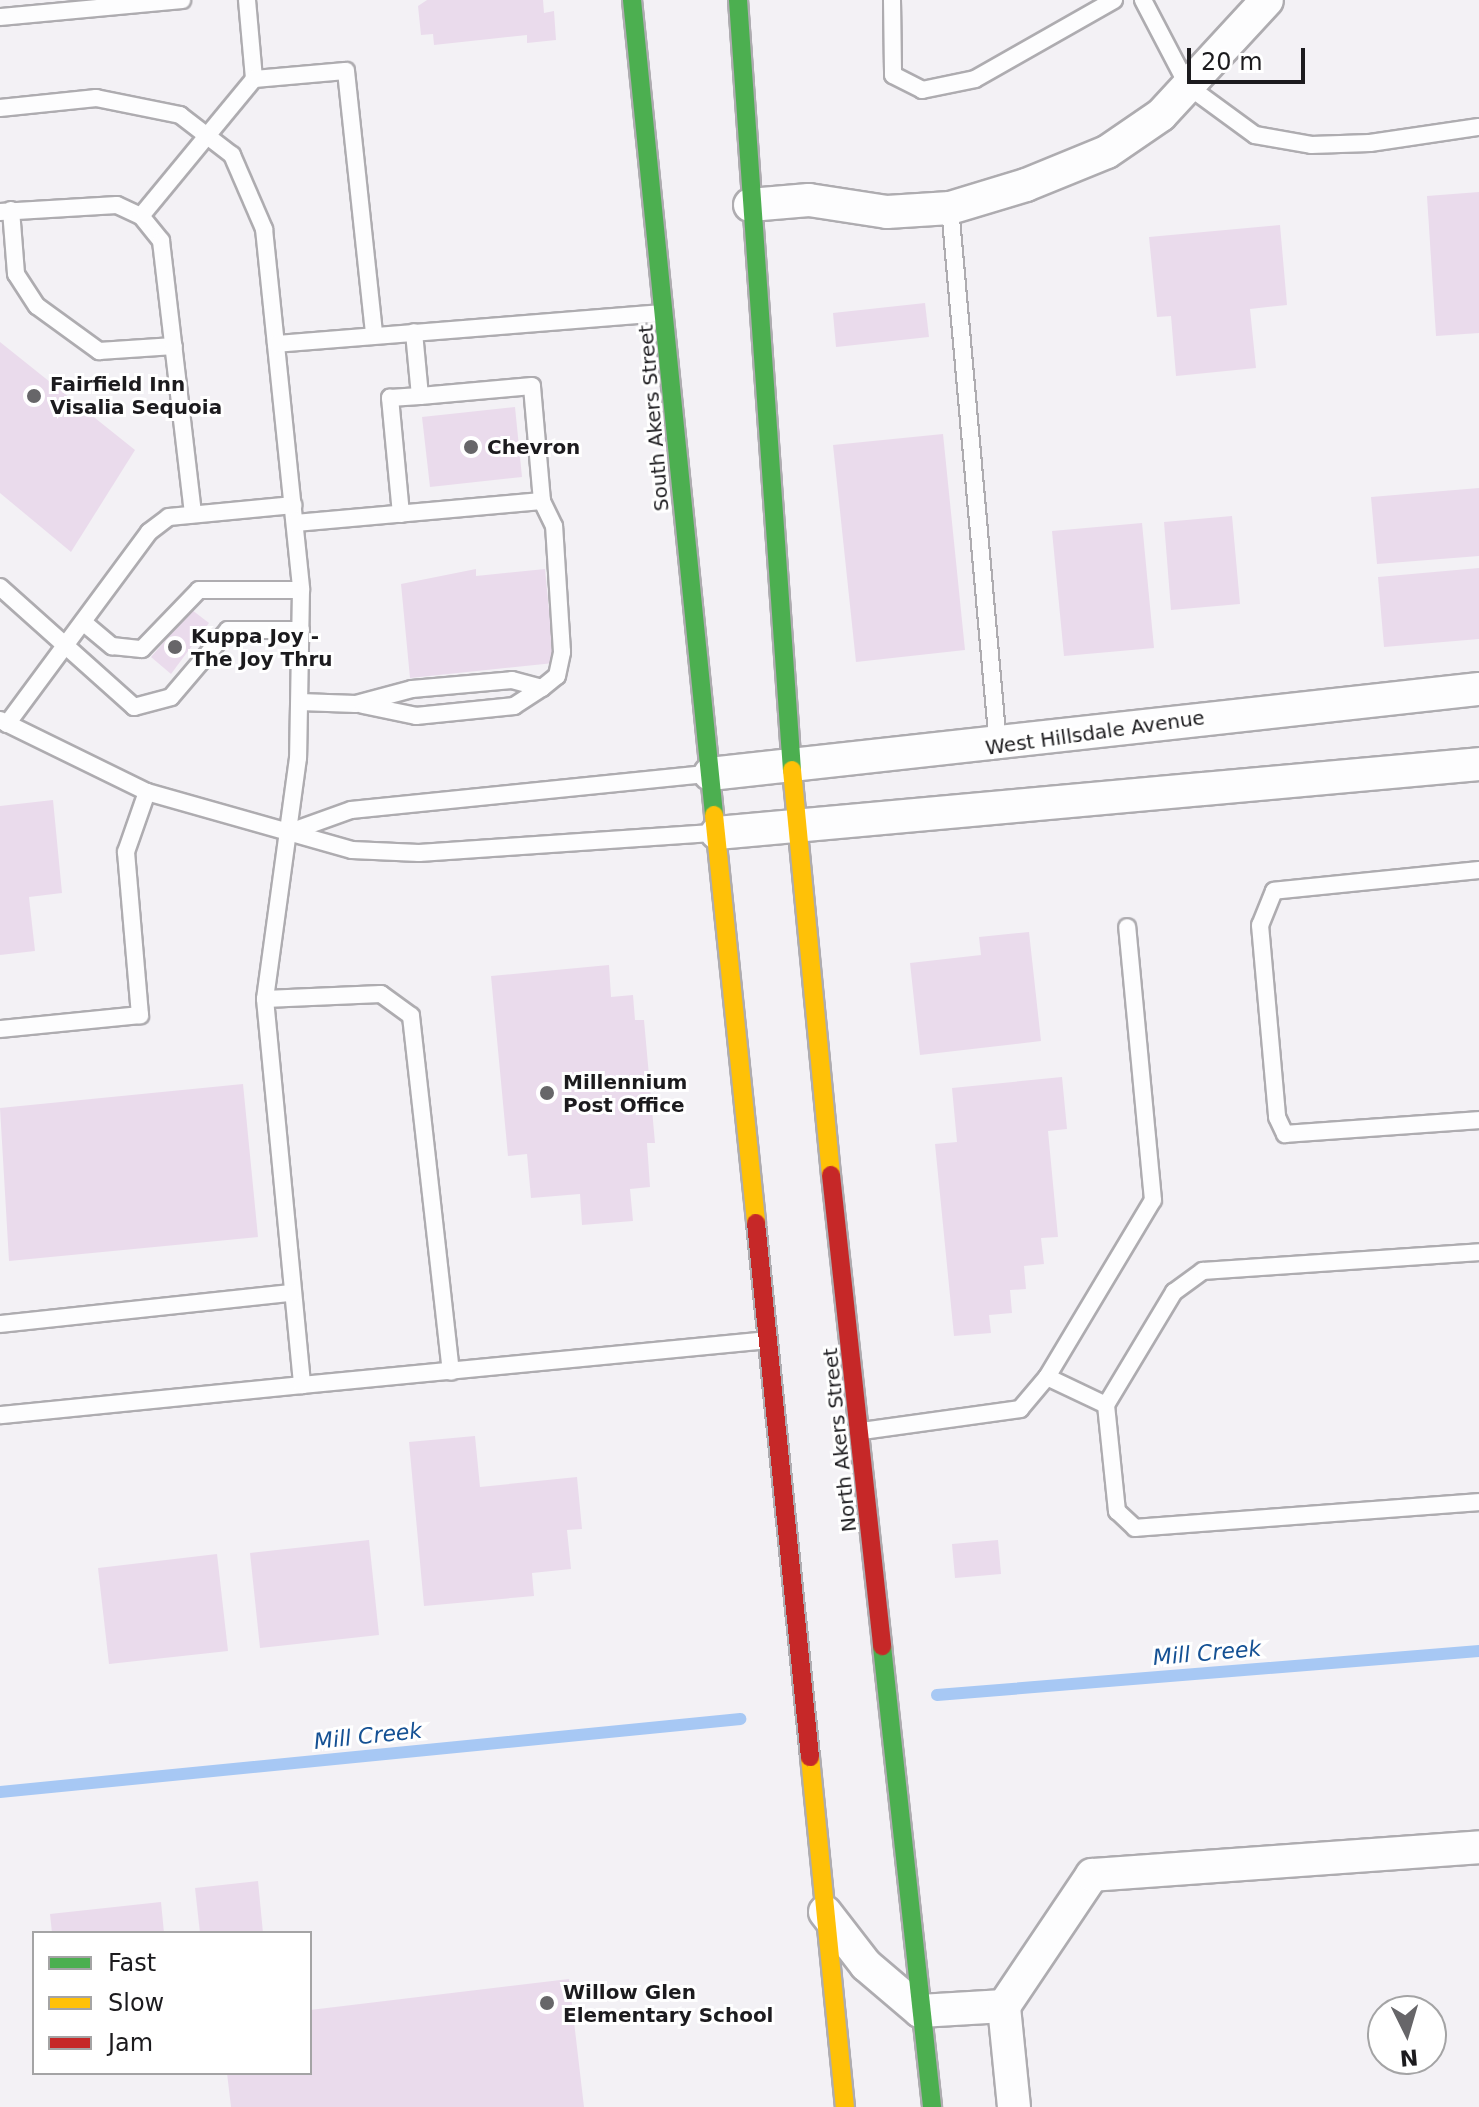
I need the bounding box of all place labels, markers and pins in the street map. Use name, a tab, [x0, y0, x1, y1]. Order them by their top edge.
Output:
place label: Fairfield Inn Visalia Sequoia	[50, 372, 222, 419]
marker: Fairfield Inn Visalia Sequoia	[25, 387, 43, 405]
place label: Chevron	[487, 435, 580, 459]
marker: Chevron	[462, 438, 480, 456]
place label: Kuppa Joy - The Joy Thru	[191, 624, 333, 671]
marker: Kuppa Joy - The Joy Thru	[166, 638, 184, 656]
place label: Millennium Post Office	[563, 1070, 687, 1117]
marker: Millennium Post Office	[538, 1084, 556, 1102]
place label: Willow Glen Elementary School	[563, 1980, 773, 2027]
marker: Willow Glen Elementary School	[538, 1994, 556, 2012]

